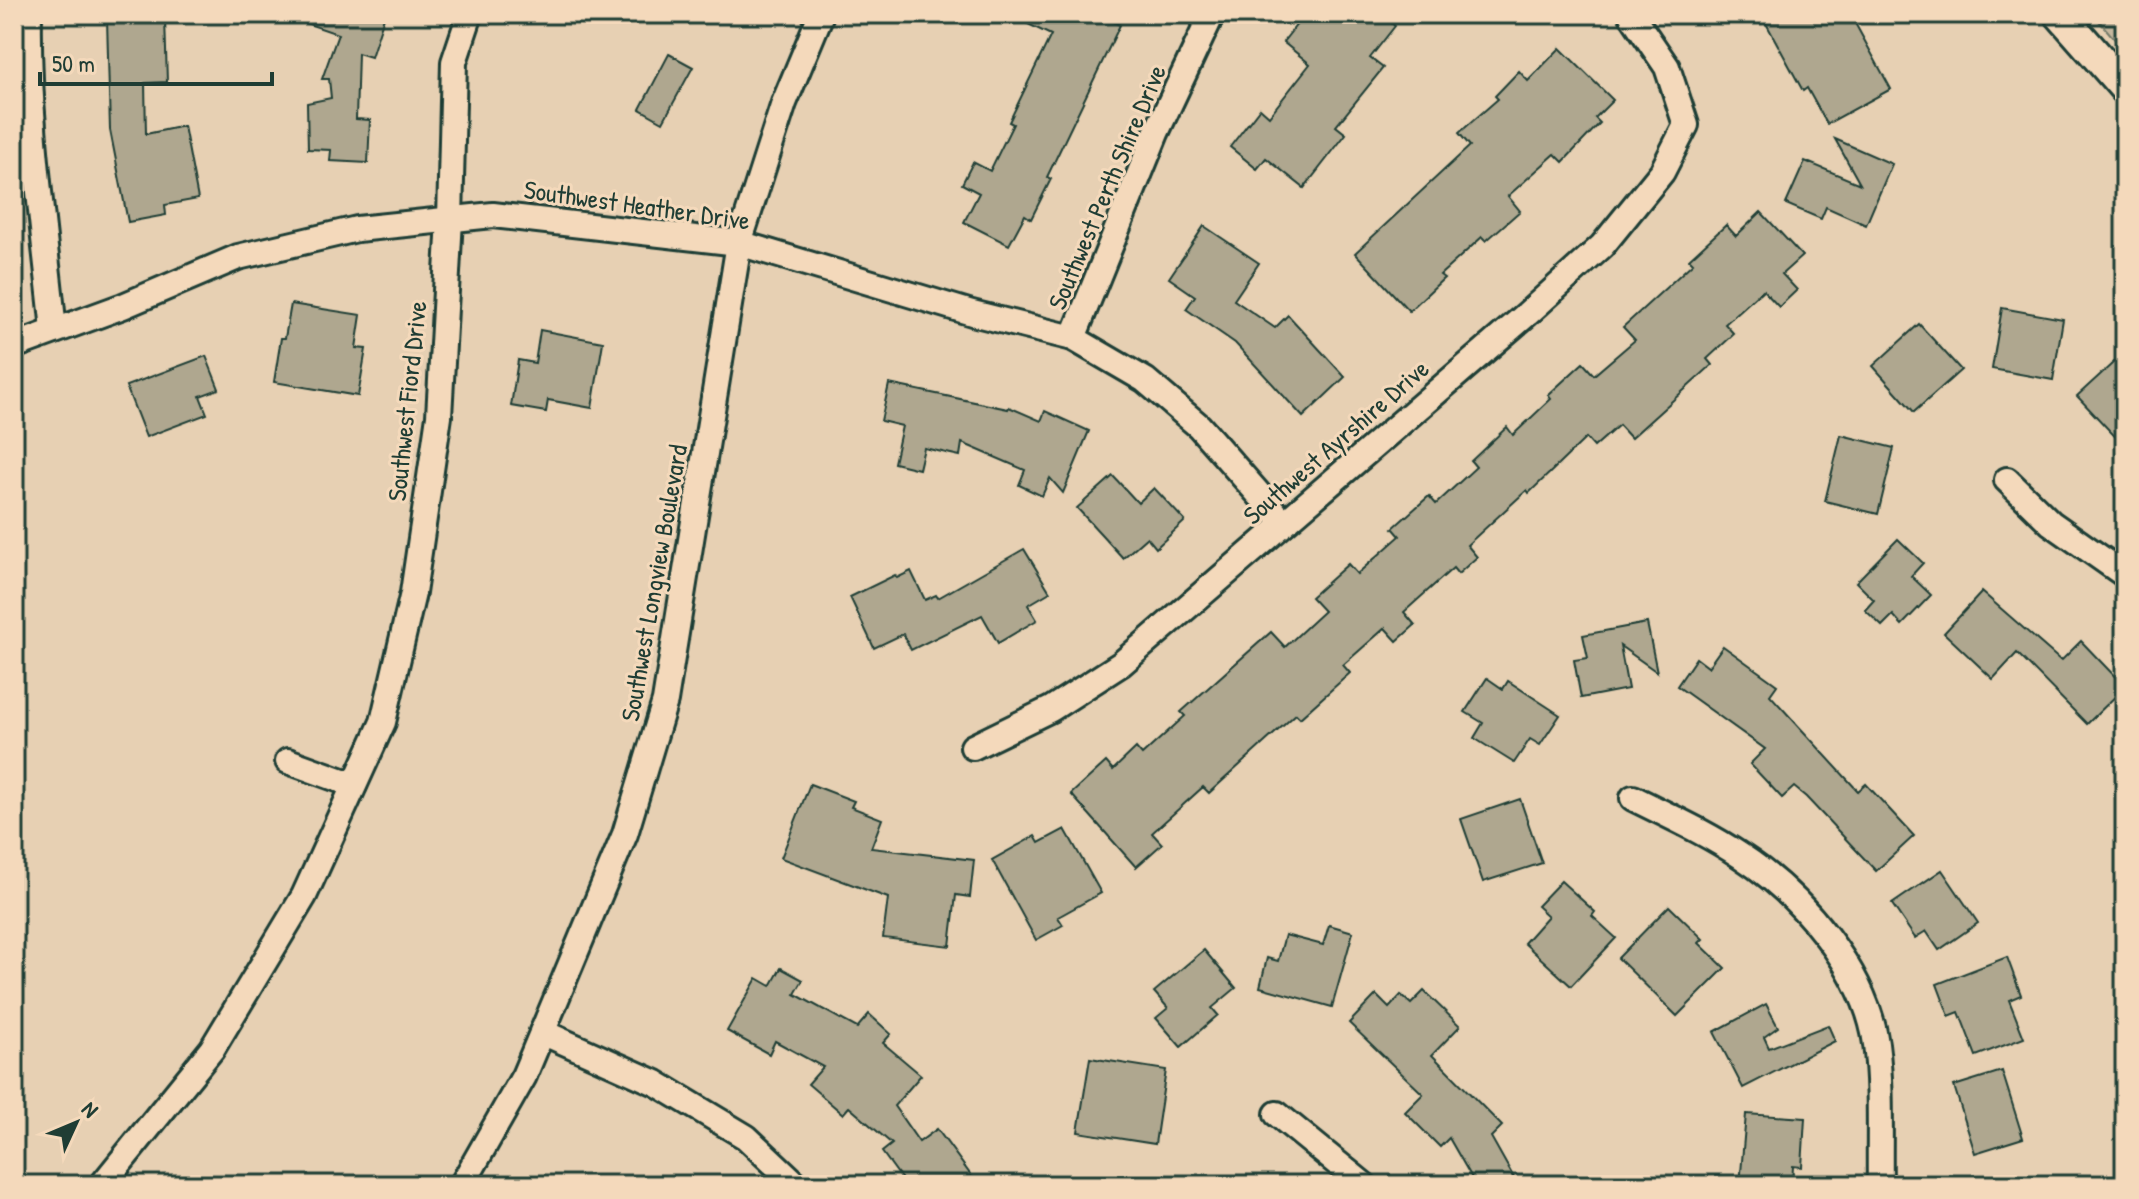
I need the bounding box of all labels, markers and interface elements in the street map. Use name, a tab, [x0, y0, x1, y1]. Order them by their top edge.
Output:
scale bar	[40, 36, 272, 86]
text: 50 m	[52, 47, 95, 79]
street label: Southwest Perth Shire Drive	[1039, 59, 1174, 315]
street label: Southwest Heather Drive	[522, 171, 752, 238]
street label: Southwest Fiord Drive	[379, 299, 434, 503]
street label: Southwest Ayrshire Drive	[1235, 351, 1436, 532]
street label: Southwest Longview Boulevard	[612, 442, 695, 724]
north arrow	[36, 1083, 116, 1163]
text: N	[76, 1094, 105, 1124]

